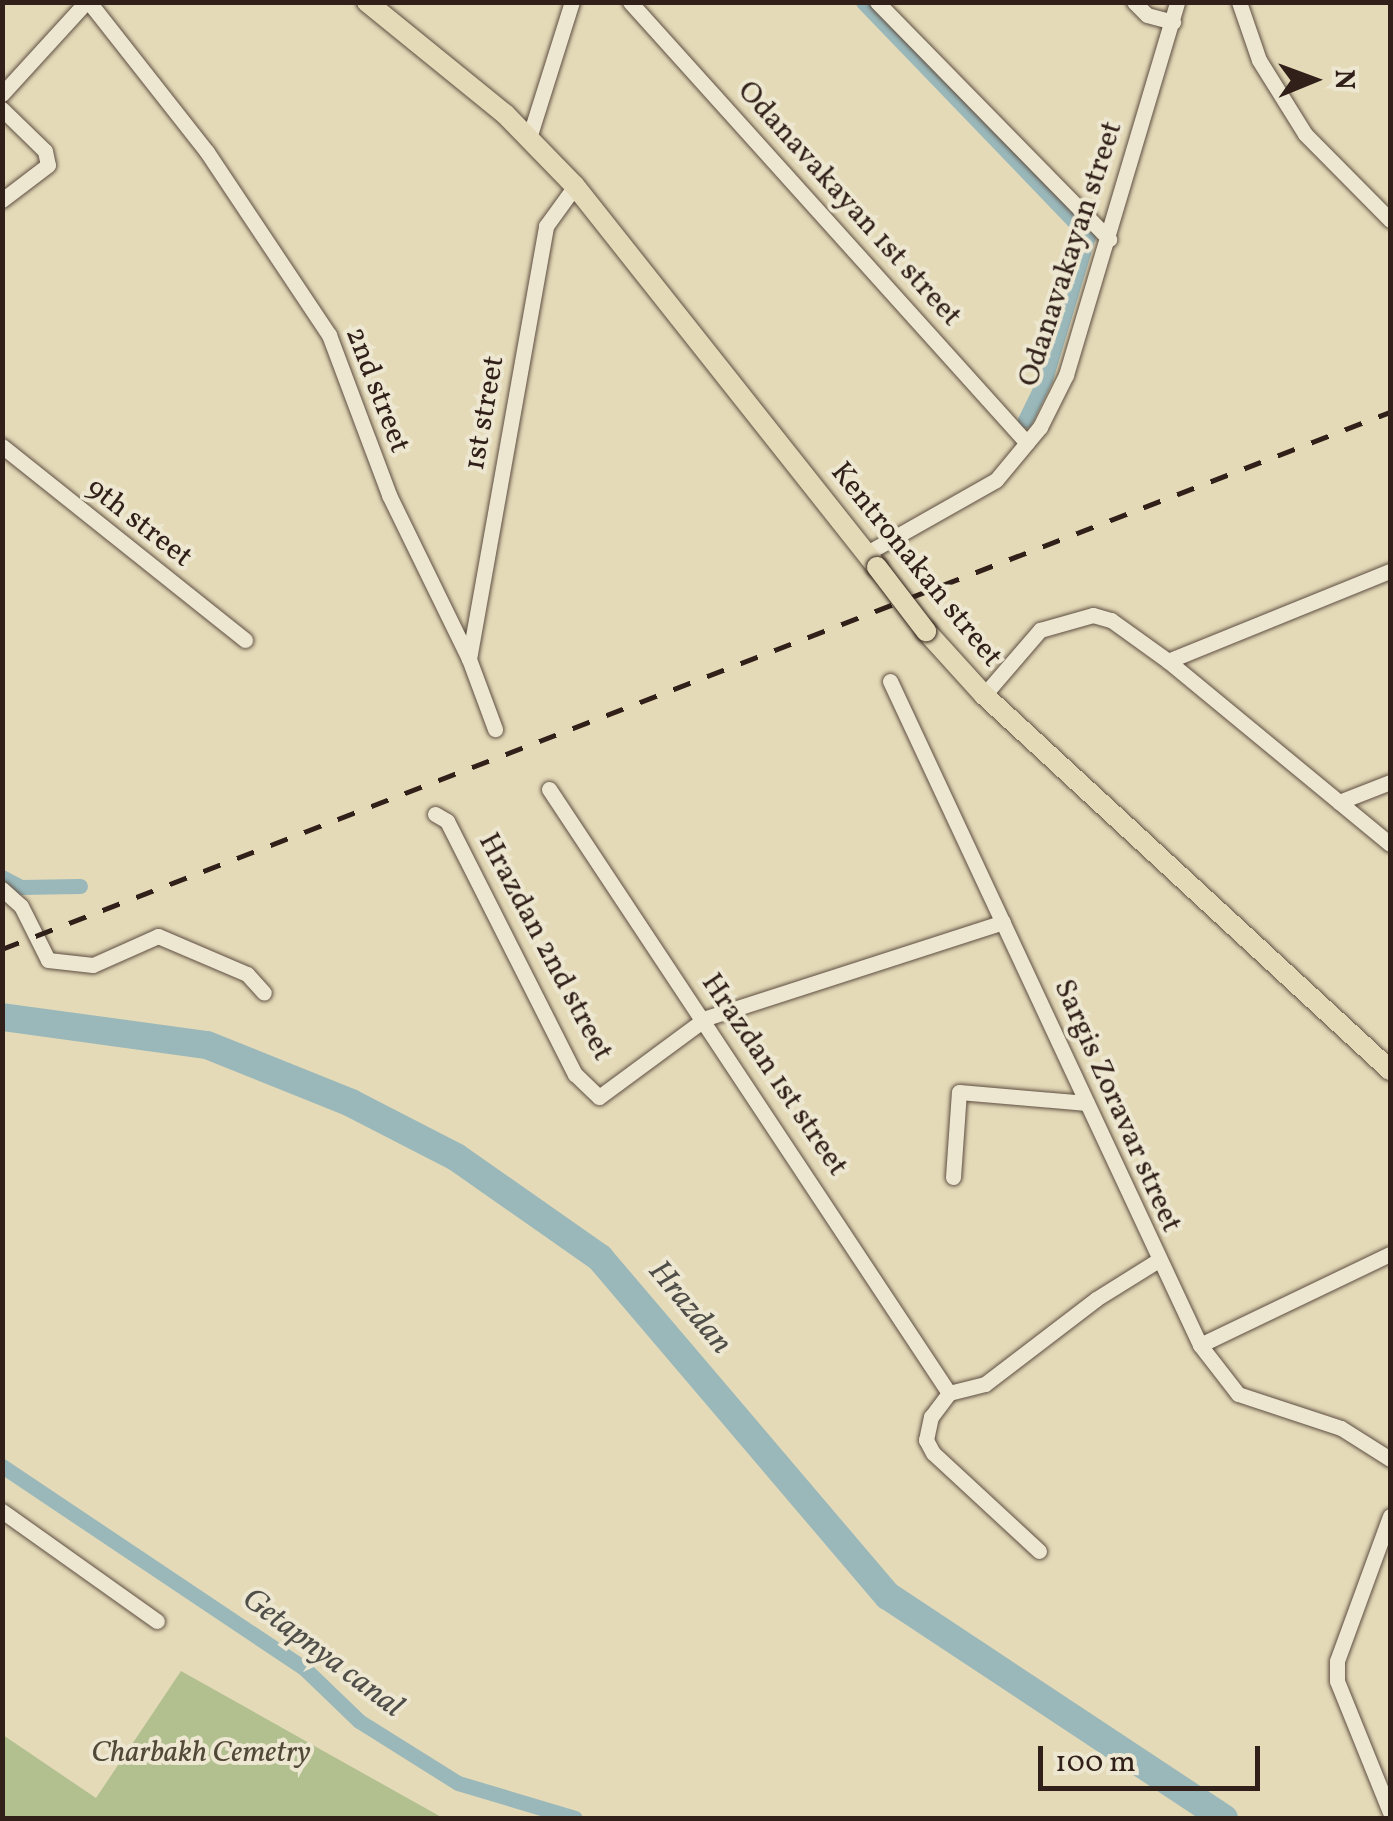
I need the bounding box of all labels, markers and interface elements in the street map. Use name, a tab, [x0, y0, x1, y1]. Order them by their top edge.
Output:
north arrow	[1263, 30, 1363, 130]
text: N	[1324, 69, 1363, 90]
street label: Odanavakayan 1st street	[729, 74, 969, 334]
street label: Odanavakayan street	[1011, 117, 1131, 391]
street label: 2nd street	[337, 322, 417, 458]
street label: 1st street	[457, 353, 513, 473]
street label: Kentronakan street	[822, 455, 1010, 675]
street label: 9th street	[79, 470, 199, 576]
street label: Hrazdan 2nd street	[470, 827, 620, 1067]
street label: Hrazdan 1st street	[693, 967, 855, 1183]
street label: Sargis Zoravar street	[1045, 974, 1189, 1238]
water label: Hrazdan	[639, 1253, 739, 1363]
water label: Getapnya canal	[234, 1581, 410, 1727]
scale bar	[1043, 1726, 1266, 1788]
park label: Charbakh Cemetry	[91, 1735, 311, 1771]
text: 100 m	[1055, 1742, 1136, 1784]

